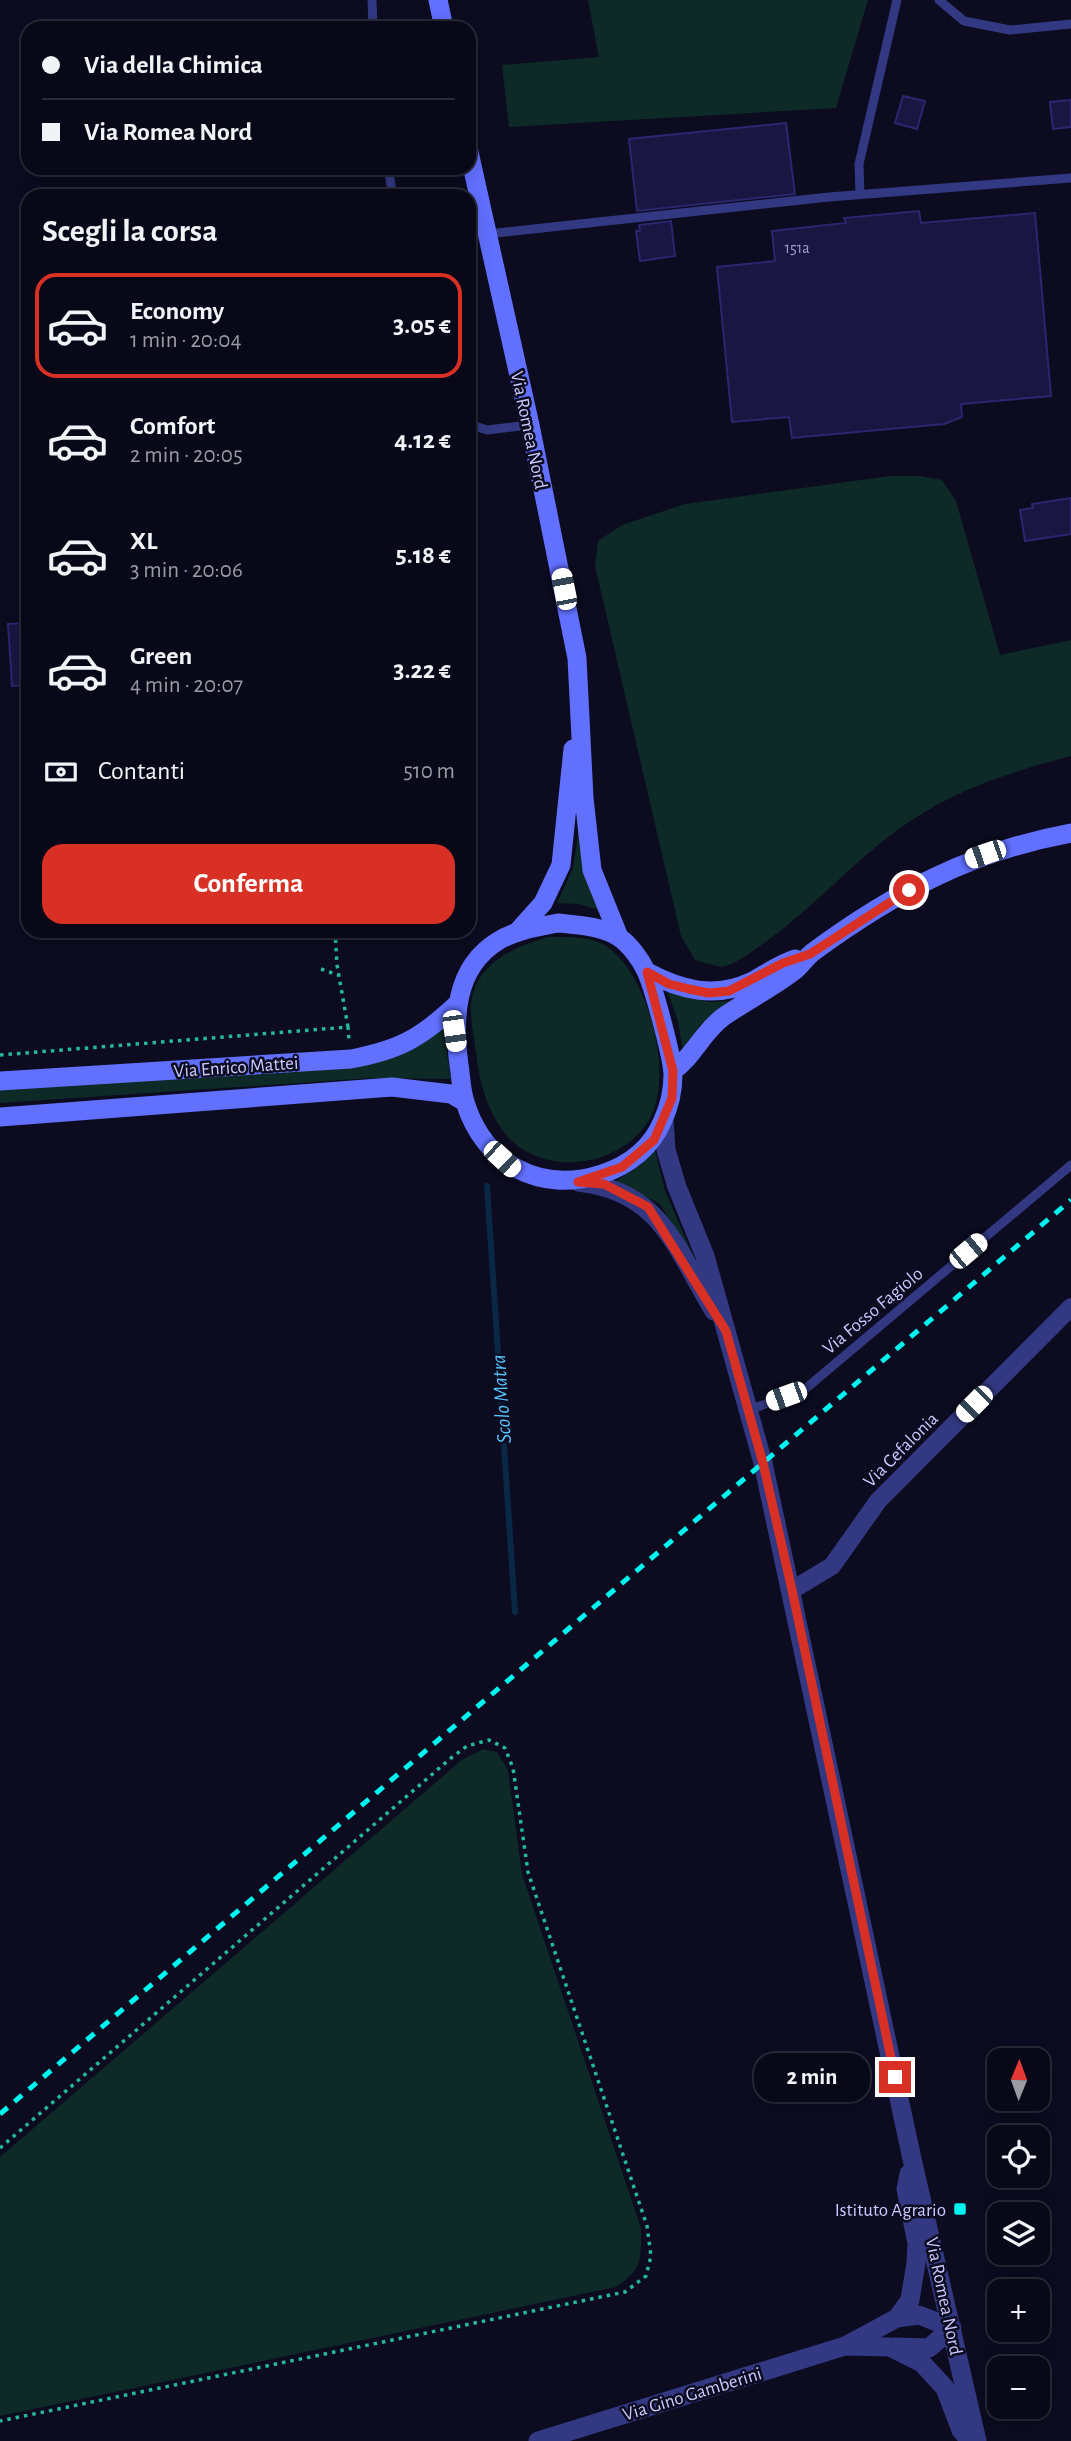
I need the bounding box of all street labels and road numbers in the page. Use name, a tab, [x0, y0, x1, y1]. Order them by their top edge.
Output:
street label: Via Romea Nord	[507, 370, 550, 491]
street label: Via Enrico Mattei	[173, 1054, 299, 1081]
street label: Via Fosso Fagiolo	[819, 1264, 927, 1358]
street label: Via Cefalonia	[860, 1409, 942, 1491]
street label: Via Romea Nord	[922, 2236, 965, 2357]
street label: Via Gino Gamberini	[621, 2364, 764, 2425]

